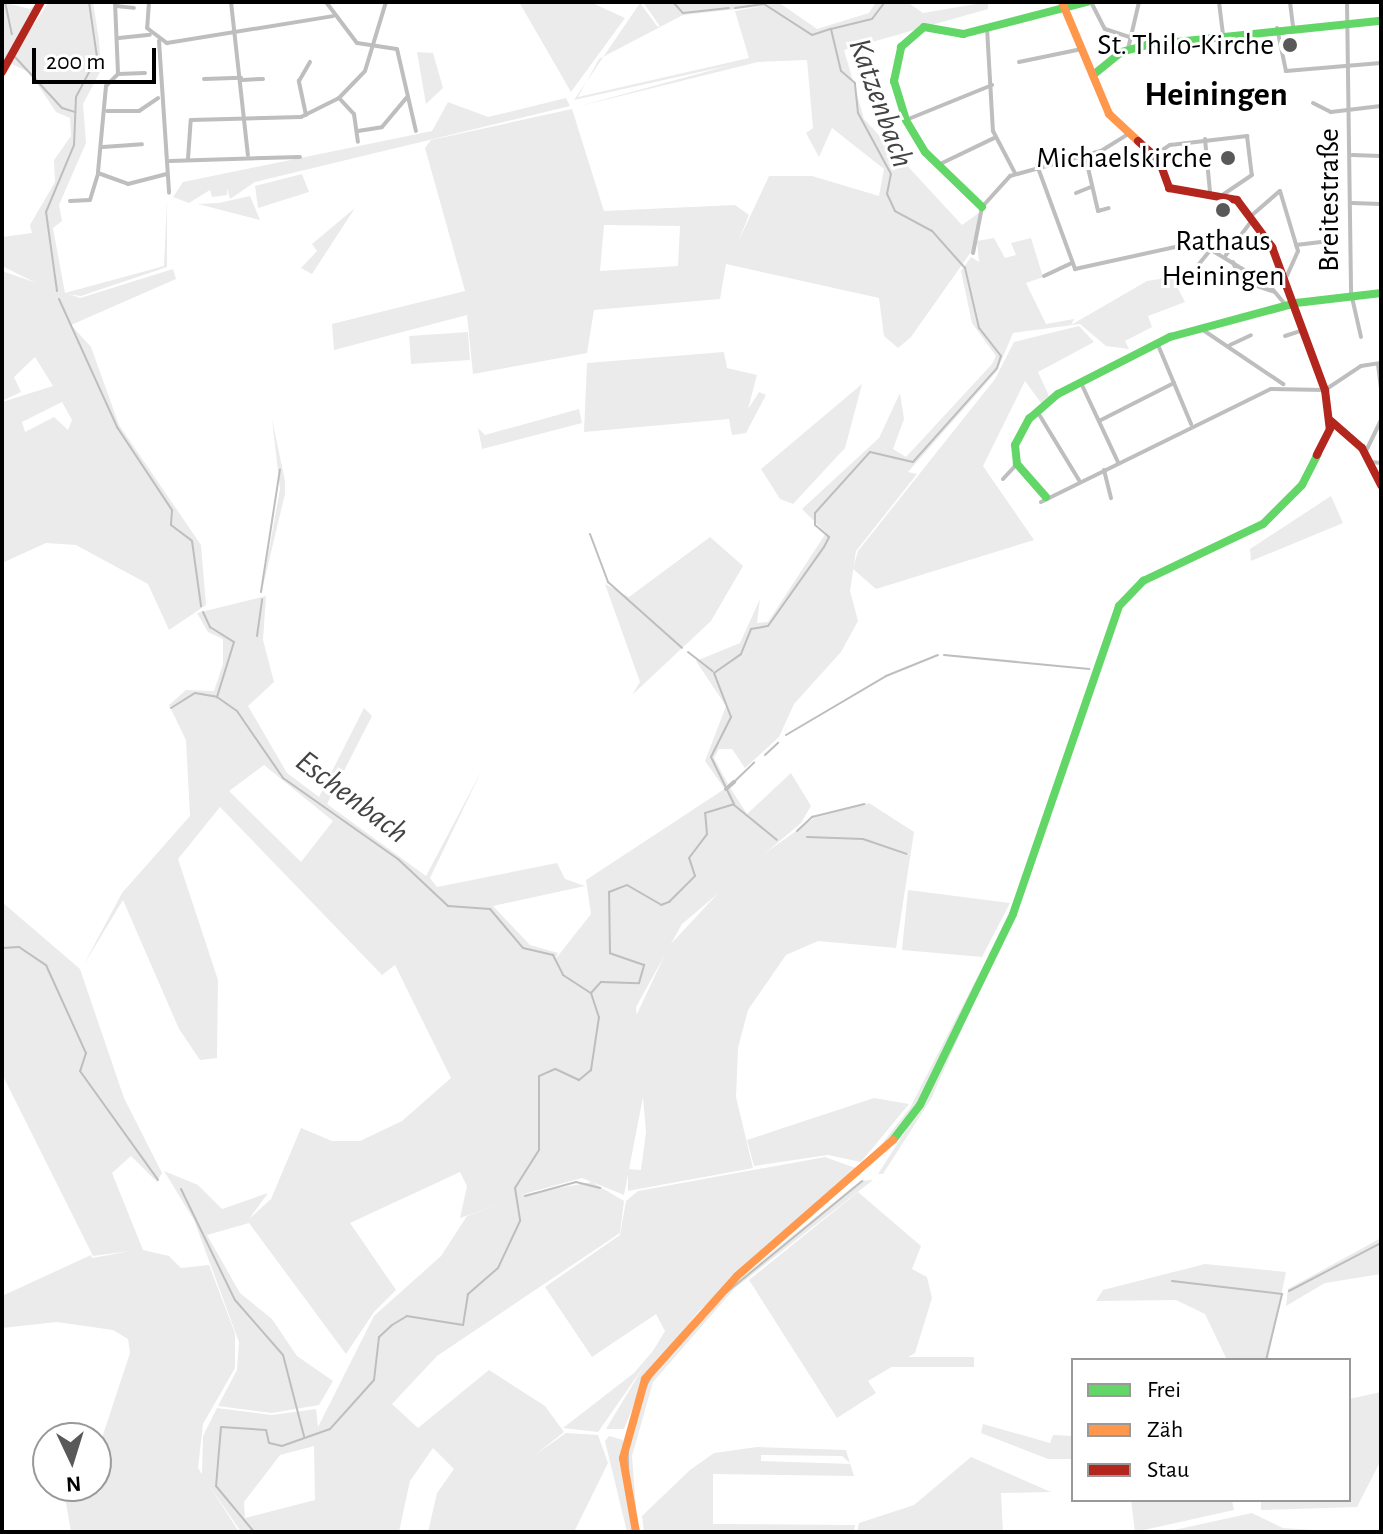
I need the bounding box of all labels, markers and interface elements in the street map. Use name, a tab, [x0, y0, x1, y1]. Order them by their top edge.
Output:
place label: St. Thilo-Kirche	[1097, 27, 1274, 63]
scale bar	[36, 32, 160, 82]
water label: Katzenbach	[840, 33, 922, 173]
marker: St. Thilo-Kirche	[1281, 36, 1299, 54]
text: 200 m	[46, 50, 105, 74]
district label: Heiningen	[1144, 76, 1288, 116]
street label: Breitestraße	[1311, 128, 1347, 272]
place label: Michaelskirche	[1036, 140, 1212, 176]
marker: Michaelskirche	[1219, 149, 1237, 167]
marker: Rathaus Heiningen	[1214, 201, 1232, 219]
place label: Rathaus Heiningen	[1161, 223, 1285, 294]
water label: Eschenbach	[288, 742, 416, 852]
legend	[1071, 1358, 1351, 1502]
text: Frei	[1147, 1378, 1181, 1402]
text: Zäh	[1147, 1418, 1183, 1442]
north arrow	[32, 1422, 112, 1502]
text: Stau	[1147, 1458, 1189, 1482]
text: N	[65, 1472, 82, 1495]

